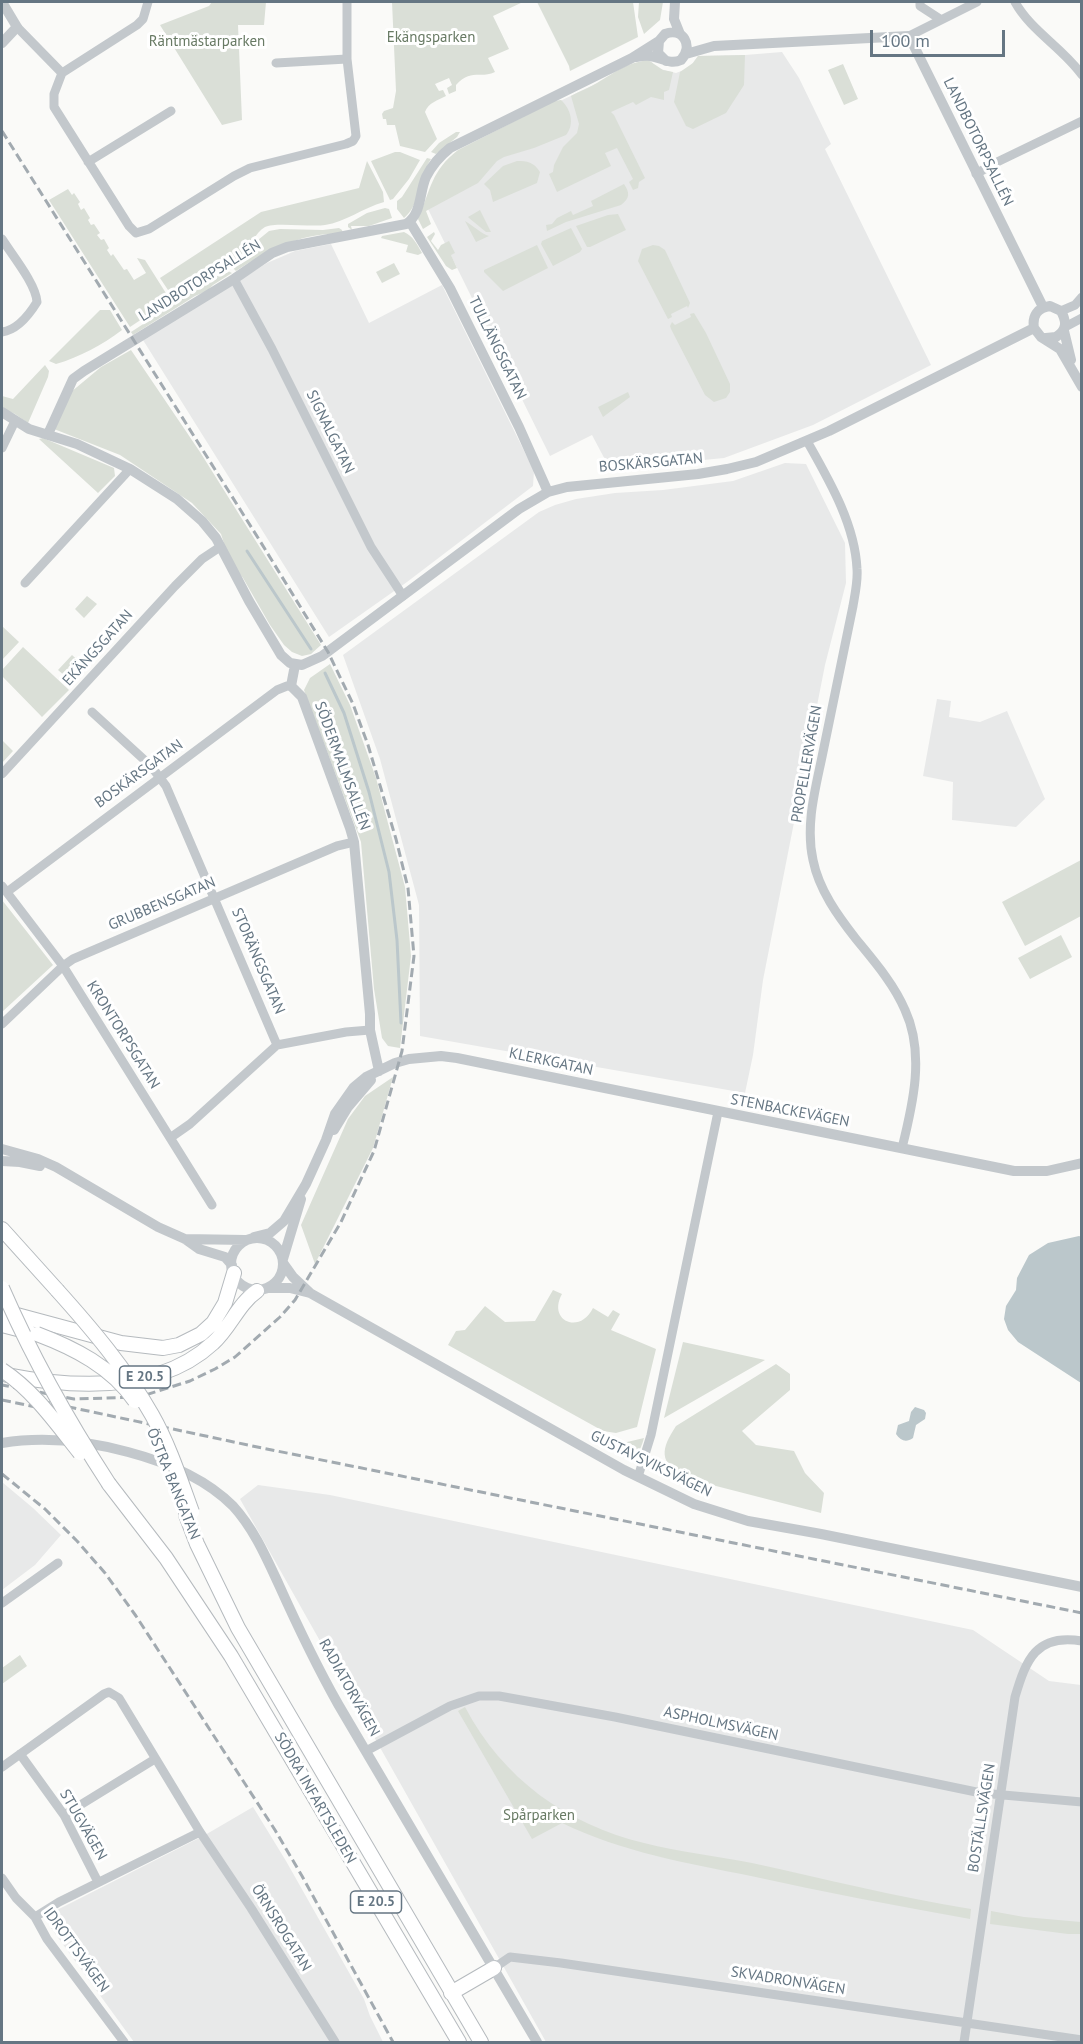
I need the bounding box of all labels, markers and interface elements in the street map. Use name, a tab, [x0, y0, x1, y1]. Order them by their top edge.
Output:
scale bar	[873, 18, 1008, 56]
park label: Ekängsparken	[387, 29, 475, 47]
text: 100 m	[881, 29, 930, 52]
park label: Räntmästarparken	[149, 33, 265, 51]
street label: LANDBOTORPSALLÉN	[939, 75, 1017, 209]
street label: LANDBOTORPSALLÉN	[136, 236, 264, 326]
street label: TULLÄNGSGATAN	[464, 293, 530, 403]
street label: SIGNALGATAN	[302, 387, 358, 477]
street label: BOSKÄRSGATAN	[598, 449, 704, 477]
street label: EKÄNGSGATAN	[59, 606, 137, 690]
street label: SÖDERMALMSALLÉN	[310, 699, 374, 833]
street label: PROPELLERVÄGEN	[788, 704, 826, 824]
street label: BOSKÄRSGATAN	[91, 736, 187, 812]
street label: GRUBBENSGATAN	[106, 873, 218, 935]
street label: STORÄNGSGATAN	[228, 905, 288, 1017]
street label: KRONTORPSGATAN	[82, 978, 164, 1092]
street label: KLERKGATAN	[507, 1044, 595, 1080]
street label: STENBACKEVÄGEN	[729, 1091, 851, 1131]
road number: E 20.5	[120, 1366, 170, 1388]
street label: ÖSTRA BANGATAN	[142, 1426, 204, 1542]
street label: GUSTAVSVIKSVÄGEN	[588, 1427, 714, 1501]
street label: RADIATORVÄGEN	[315, 1636, 383, 1740]
street label: ASPHOLMSVÄGEN	[662, 1703, 780, 1745]
street label: SÖDRA INFARTSLEDEN	[270, 1729, 360, 1867]
street label: BOSTÄLLSVÄGEN	[964, 1762, 1000, 1874]
street label: STUGVÄGEN	[56, 1786, 110, 1864]
park label: Spårparken	[503, 1807, 575, 1825]
street label: ÖRNSROGATAN	[247, 1881, 315, 1975]
road number: E 20.5	[350, 1891, 401, 1913]
street label: IDROTTSVÄGEN	[39, 1904, 113, 1996]
street label: SKVADRONVÄGEN	[729, 1963, 847, 1999]

